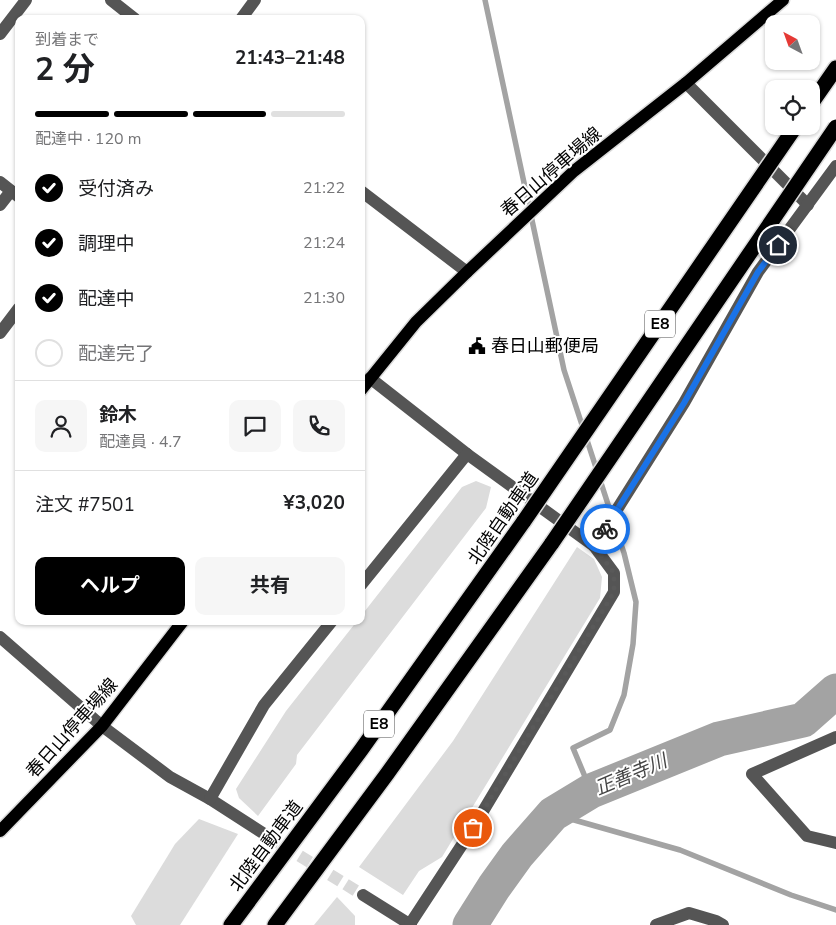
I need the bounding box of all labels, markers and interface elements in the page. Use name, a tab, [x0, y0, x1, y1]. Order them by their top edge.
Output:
north arrow	[765, 15, 820, 70]
map controls	[765, 15, 820, 135]
text: 到着まで	[35, 29, 99, 51]
text: 21:43–21:48	[235, 45, 345, 71]
text: 2 分	[35, 48, 95, 91]
button: locate	[765, 80, 820, 135]
street label: 春日山停車場線	[496, 122, 606, 222]
text: 配達中 · 120 m	[35, 128, 141, 150]
icon: check	[35, 174, 63, 202]
text: 受付済み	[78, 176, 154, 202]
text: 21:22	[303, 177, 345, 199]
pin	[757, 224, 799, 266]
icon: check	[35, 229, 63, 257]
text: 調理中	[78, 231, 135, 257]
icon: home	[764, 231, 792, 259]
text: 21:24	[303, 232, 345, 254]
icon: check	[35, 284, 63, 312]
text: 配達中	[78, 286, 135, 312]
text: 21:30	[303, 287, 345, 309]
road number: E8	[645, 310, 675, 338]
place label: 春日山郵便局	[491, 334, 599, 358]
public building icon: 春日山郵便局	[467, 336, 487, 356]
text: 配達完了	[78, 341, 154, 367]
button: person	[35, 400, 87, 452]
button: chat	[229, 400, 281, 452]
button: phone	[293, 400, 345, 452]
text: 鈴木	[99, 402, 137, 428]
text: 配達員 · 4.7	[99, 431, 182, 453]
street label: 北陸自動車道	[462, 467, 544, 569]
text: ¥3,020	[283, 490, 345, 516]
text: 注文 #7501	[35, 492, 135, 518]
courier	[580, 504, 630, 554]
icon: bike	[591, 515, 619, 543]
button: ヘルプ	[35, 557, 185, 615]
button: 共有	[195, 557, 345, 615]
street label: 春日山停車場線	[21, 673, 123, 783]
road number: E8	[364, 711, 394, 738]
water label: 正善寺川	[591, 747, 673, 802]
street label: 北陸自動車道	[224, 796, 308, 896]
pin	[452, 807, 494, 849]
icon: bag	[459, 814, 487, 842]

